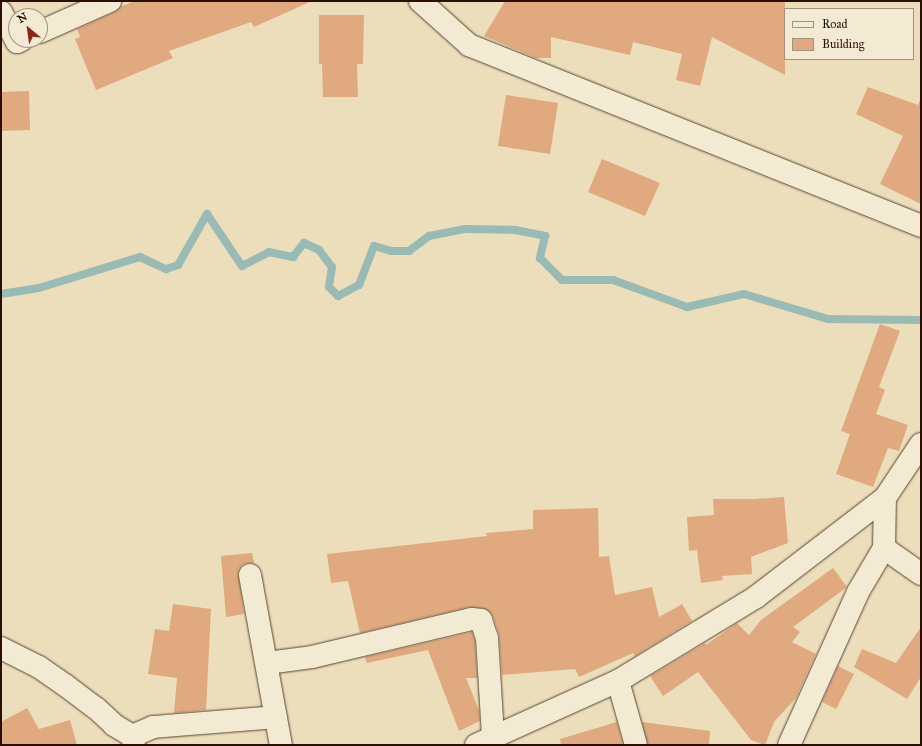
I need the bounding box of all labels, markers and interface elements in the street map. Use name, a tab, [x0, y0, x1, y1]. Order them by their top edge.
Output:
north arrow	[8, 8, 48, 48]
legend	[784, 8, 914, 60]
text: N	[15, 10, 30, 26]
text: Road	[822, 17, 848, 31]
text: Building	[822, 37, 864, 51]

